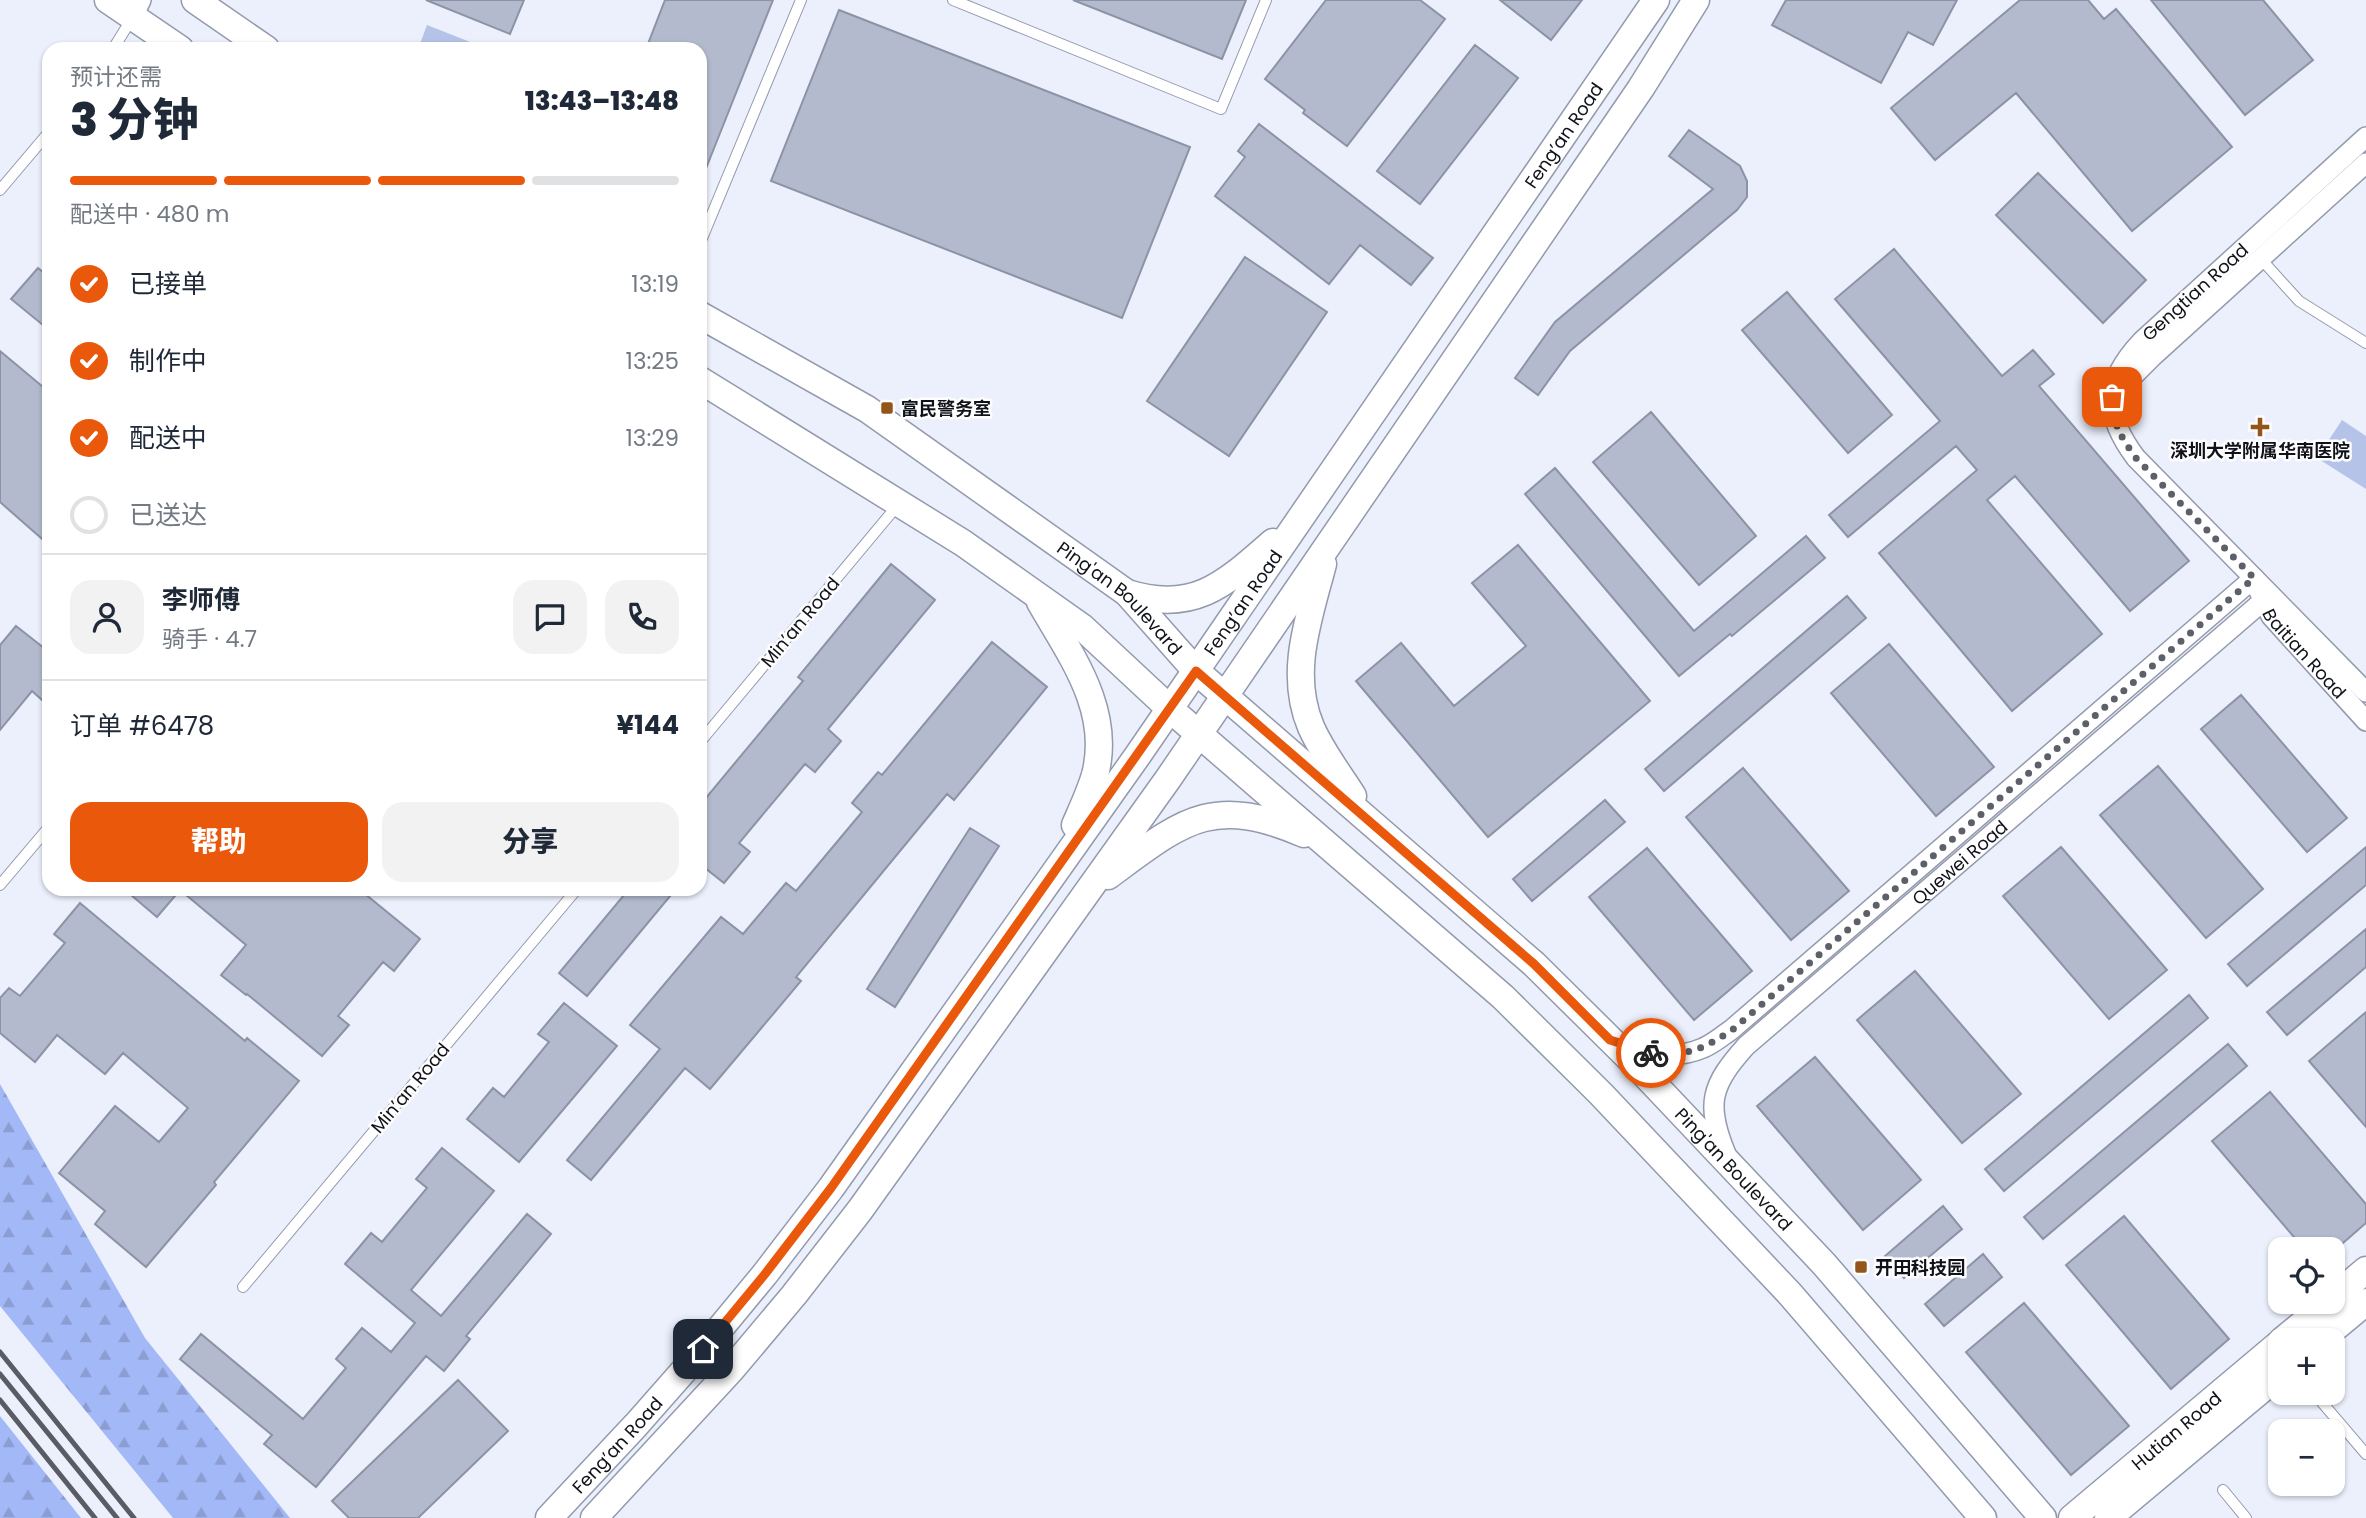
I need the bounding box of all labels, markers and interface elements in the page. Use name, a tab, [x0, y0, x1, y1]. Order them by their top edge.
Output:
text: 预计还需	[70, 61, 162, 93]
street label: Feng’an Road	[1518, 77, 1609, 193]
text: 13:43–13:48	[525, 83, 679, 119]
text: 3 分钟	[70, 88, 199, 152]
text: 配送中 · 480 m	[70, 198, 229, 230]
street label: Gengtian Road	[2136, 237, 2254, 347]
icon: check	[70, 265, 108, 303]
text: 已接单	[129, 266, 207, 302]
text: 13:19	[631, 268, 679, 300]
icon: check	[70, 342, 108, 380]
text: 制作中	[129, 343, 207, 379]
text: 13:25	[626, 345, 679, 377]
pin	[2082, 367, 2142, 427]
icon: bag	[2093, 378, 2131, 416]
place label: 富民警务室	[901, 396, 991, 421]
marker: 富民警务室	[879, 400, 895, 416]
marker: 深圳大学附属华南医院	[2250, 417, 2270, 437]
icon: check	[70, 419, 108, 457]
text: 配送中	[129, 420, 207, 456]
text: 13:29	[625, 422, 679, 454]
place label: 深圳大学附属华南医院	[2170, 438, 2350, 463]
text: 已送达	[129, 497, 207, 533]
street label: Ping'an Boulevard	[1052, 535, 1188, 660]
street label: Feng’an Road	[1197, 545, 1288, 660]
street label: Min’an Road	[755, 572, 845, 672]
button: person	[70, 580, 144, 654]
button: chat	[513, 580, 587, 654]
button: phone	[605, 580, 679, 654]
text: 李师傅	[162, 582, 240, 618]
street label: Baitian Road	[2257, 604, 2352, 704]
text: 骑手 · 4.7	[162, 623, 257, 655]
text: ¥144	[617, 707, 679, 743]
text: 订单 #6478	[70, 708, 214, 744]
button: 帮助	[70, 802, 368, 882]
button: 分享	[382, 802, 679, 882]
street label: Quewei Road	[1906, 814, 2013, 911]
courier	[1616, 1018, 1686, 1088]
icon: bike	[1632, 1034, 1670, 1072]
street label: Min’an Road	[365, 1038, 455, 1138]
street label: Ping'an Boulevard	[1670, 1102, 1798, 1236]
map controls	[2268, 1237, 2345, 1496]
button: locate	[2268, 1237, 2345, 1314]
place label: 开田科技园	[1875, 1255, 1965, 1280]
marker: 开田科技园	[1853, 1259, 1869, 1275]
pin	[673, 1319, 733, 1379]
button: +	[2268, 1328, 2345, 1405]
icon: home	[684, 1330, 722, 1368]
street label: Hutian Road	[2126, 1385, 2226, 1476]
street label: Feng’an Road	[566, 1391, 668, 1499]
button: −	[2268, 1419, 2345, 1496]

